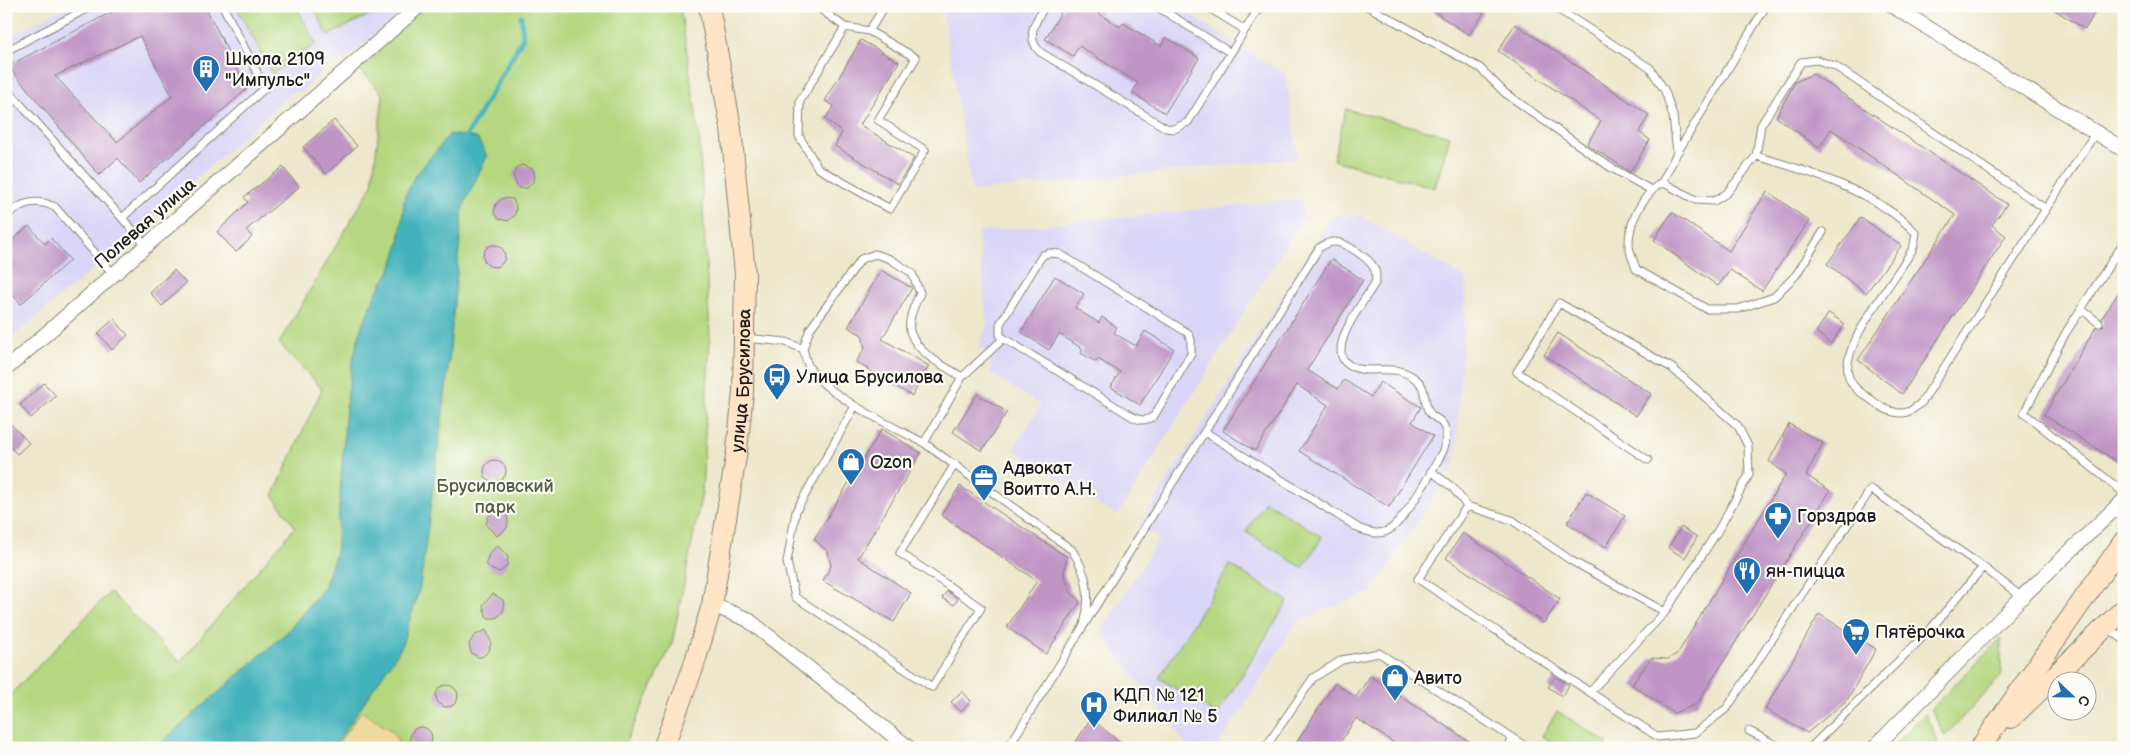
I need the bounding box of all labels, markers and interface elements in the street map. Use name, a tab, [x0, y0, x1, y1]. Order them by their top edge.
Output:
place label: Школа 2109 "Импульс"	[225, 49, 325, 91]
building icon: Школа 2109 "Импульс"	[191, 54, 221, 93]
street label: Полевая улица	[90, 173, 201, 273]
street label: улица Брусилова	[727, 308, 755, 453]
bus stop icon: Улица Брусилова	[762, 362, 792, 401]
place label: Улица Брусилова	[796, 367, 944, 388]
shop icon: Ozon	[836, 447, 866, 486]
place label: Ozon	[870, 452, 912, 473]
place label: Адвокат Воитто А.Н.	[1002, 458, 1096, 500]
office icon: Адвокат Воитто А.Н.	[969, 463, 999, 502]
park label: Брусиловский парк	[436, 476, 554, 518]
pharmacy icon: Горздрав	[1763, 501, 1793, 540]
place label: Горздрав	[1797, 506, 1877, 527]
restaurant icon: ян-пицца	[1732, 556, 1762, 595]
place label: ян-пицца	[1766, 561, 1845, 582]
supermarket icon: Пятёрочка	[1841, 617, 1871, 656]
place label: Пятёрочка	[1875, 622, 1966, 643]
shop icon: Авито	[1380, 663, 1410, 702]
place label: Авито	[1413, 668, 1462, 689]
north arrow	[2048, 672, 2098, 722]
place label: КДП № 121 Филиал № 5	[1113, 685, 1217, 727]
hospital icon: КДП № 121 Филиал № 5	[1079, 690, 1109, 729]
text: С	[2074, 693, 2093, 709]

